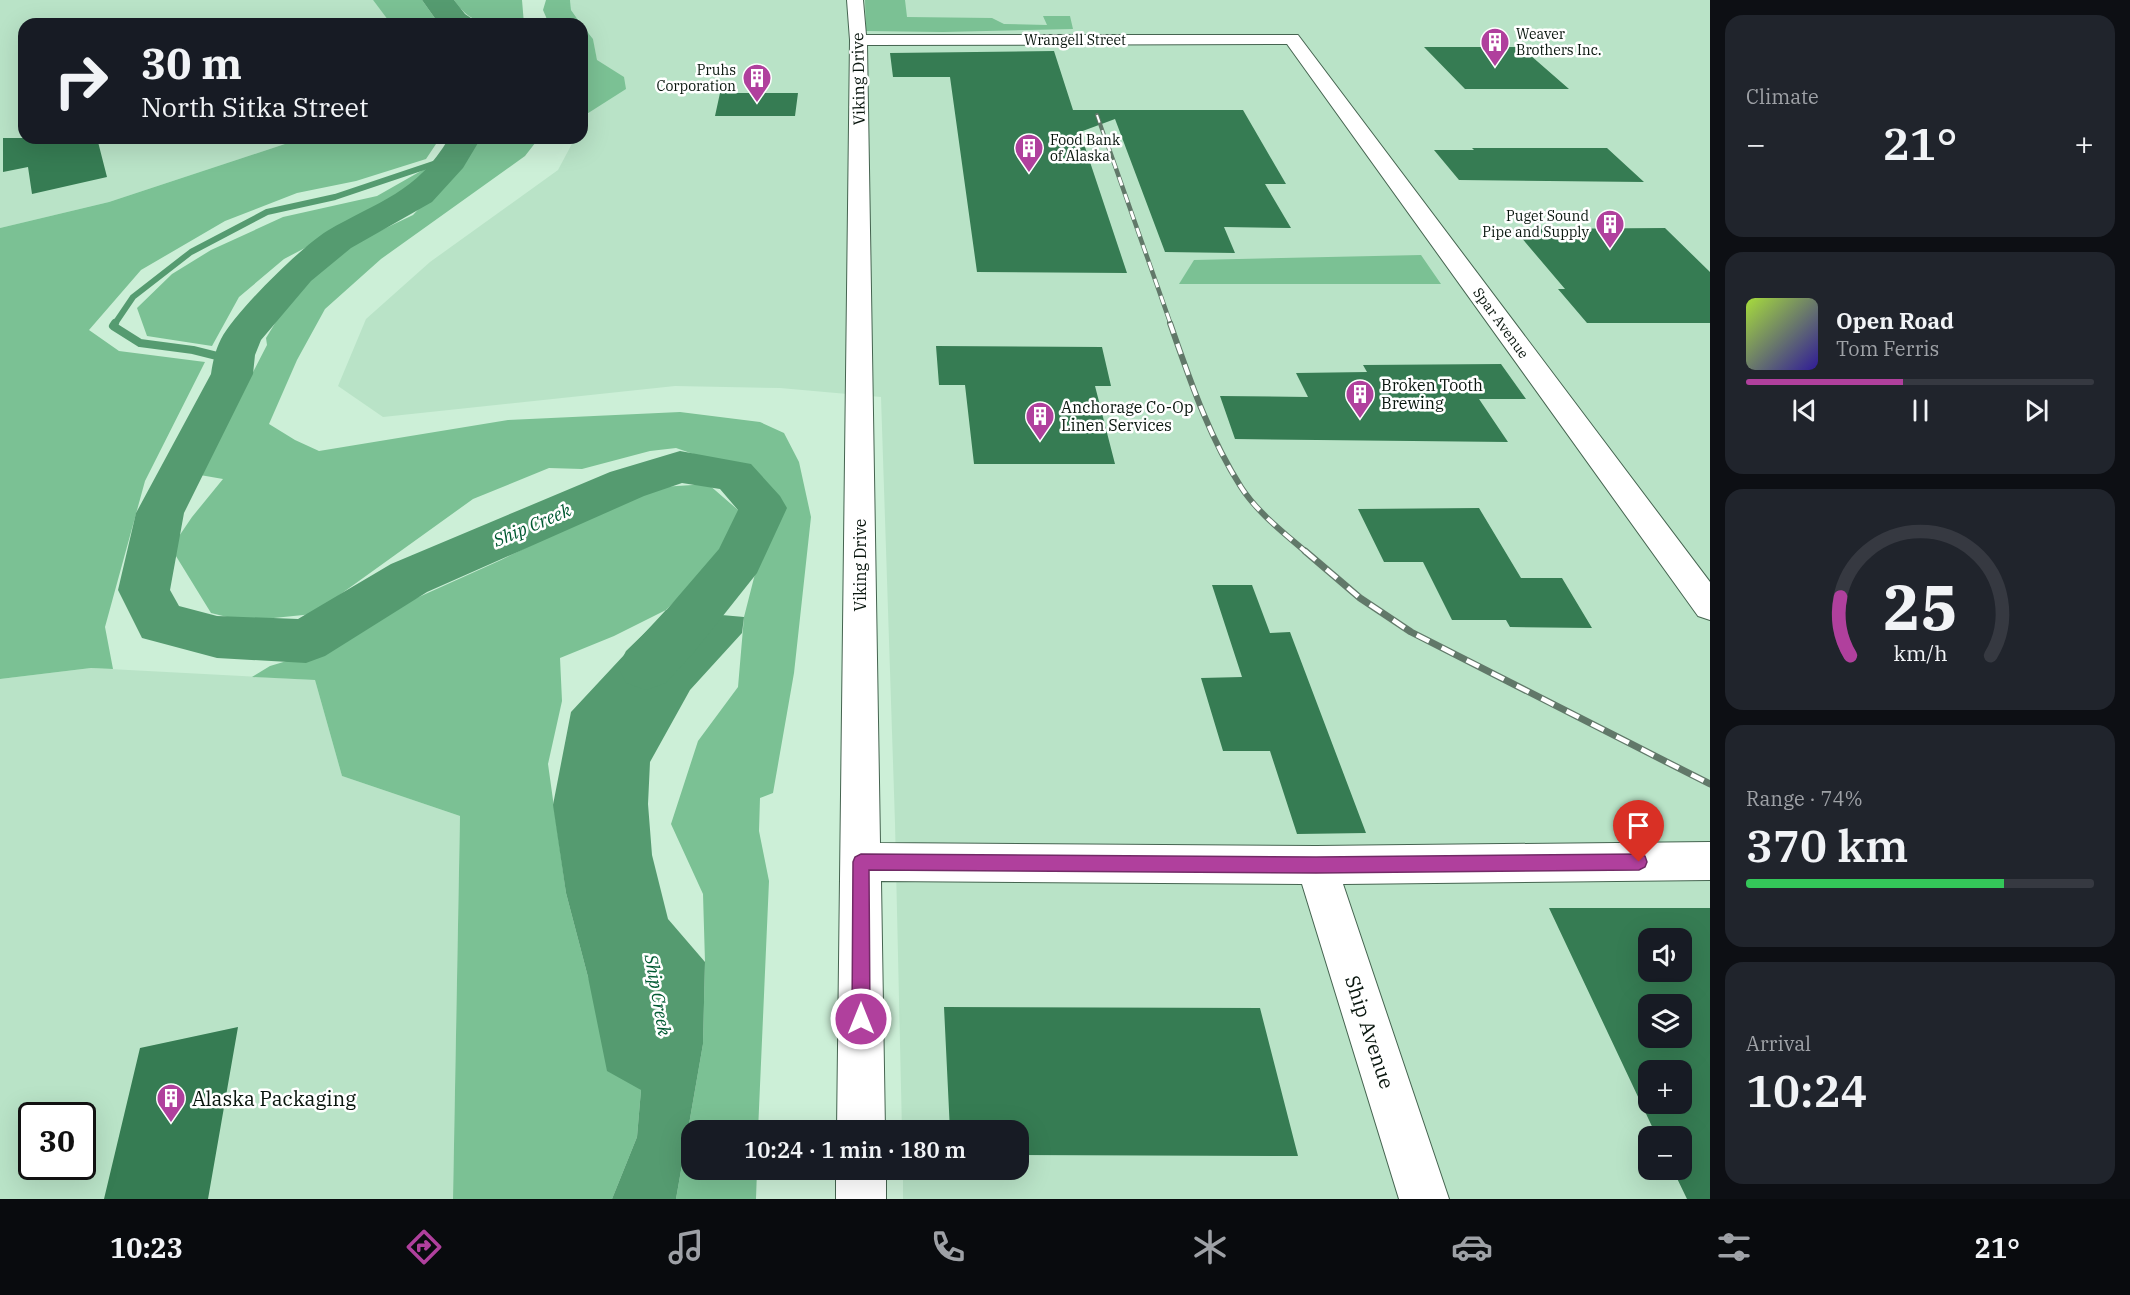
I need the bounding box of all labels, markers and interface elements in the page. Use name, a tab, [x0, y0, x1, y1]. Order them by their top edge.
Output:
place label: Weaver Brothers Inc.	[1516, 25, 1601, 59]
building icon: Weaver Brothers Inc.	[1479, 26, 1511, 68]
street label: Wrangell Street	[1024, 31, 1126, 49]
street label: Viking Drive	[847, 32, 869, 126]
text: 30 m	[141, 36, 242, 91]
icon: right	[42, 42, 120, 120]
place label: Pruhs Corporation	[656, 61, 736, 95]
building icon: Pruhs Corporation	[741, 62, 773, 104]
text: Climate	[1746, 83, 1819, 110]
text: North Sitka Street	[141, 89, 369, 124]
text: 21°	[1882, 114, 1958, 172]
text: −	[1746, 122, 1766, 165]
text: +	[2074, 122, 2094, 165]
place label: Food Bank of Alaska	[1050, 131, 1121, 165]
building icon: Food Bank of Alaska	[1013, 132, 1045, 174]
place label: Puget Sound Pipe and Supply	[1482, 207, 1590, 241]
building icon: Puget Sound Pipe and Supply	[1594, 208, 1626, 250]
street label: Spar Avenue	[1469, 284, 1533, 362]
text: Open Road	[1836, 306, 1954, 335]
text: Tom Ferris	[1836, 335, 1939, 362]
place label: Broken Tooth Brewing	[1381, 375, 1483, 413]
building icon: Broken Tooth Brewing	[1344, 378, 1376, 420]
icon: previous	[1788, 394, 1821, 427]
icon: pause	[1904, 394, 1937, 427]
icon: next	[2020, 394, 2053, 427]
place label: Anchorage Co-Op Linen Services	[1061, 397, 1194, 435]
building icon: Anchorage Co-Op Linen Services	[1024, 400, 1056, 442]
water label: Ship Creek	[489, 498, 575, 552]
street label: Viking Drive	[850, 519, 870, 611]
text: 25	[1883, 567, 1957, 648]
text: km/h	[1893, 640, 1947, 668]
text: Range · 74%	[1746, 785, 1863, 812]
pin	[1613, 800, 1664, 862]
icon: arrive	[1622, 809, 1655, 842]
text: 370 km	[1746, 816, 1908, 874]
map controls	[1638, 928, 1692, 1180]
button: sound	[1638, 928, 1692, 982]
water label: Ship Creek	[639, 951, 677, 1038]
street label: Ship Avenue	[1339, 972, 1401, 1092]
position arrow	[829, 987, 893, 1051]
button: layers	[1638, 994, 1692, 1048]
text: Arrival	[1746, 1030, 1811, 1057]
button: +	[1638, 1060, 1692, 1114]
text: 10:24	[1746, 1061, 1867, 1119]
building icon: Alaska Packaging	[155, 1082, 187, 1124]
place label: Alaska Packaging	[192, 1085, 356, 1112]
speed limit sign: 30	[18, 1102, 96, 1180]
button: −	[1638, 1126, 1692, 1180]
text: 10:24 · 1 min · 180 m	[744, 1135, 966, 1164]
icon: directions	[403, 1226, 445, 1268]
icon: music	[665, 1226, 707, 1268]
icon: phone	[927, 1226, 969, 1268]
icon: climate	[1189, 1226, 1231, 1268]
icon: car	[1451, 1226, 1493, 1268]
icon: filters	[1713, 1226, 1755, 1268]
text: 10:23	[110, 1230, 183, 1265]
text: 21°	[1975, 1230, 2020, 1265]

